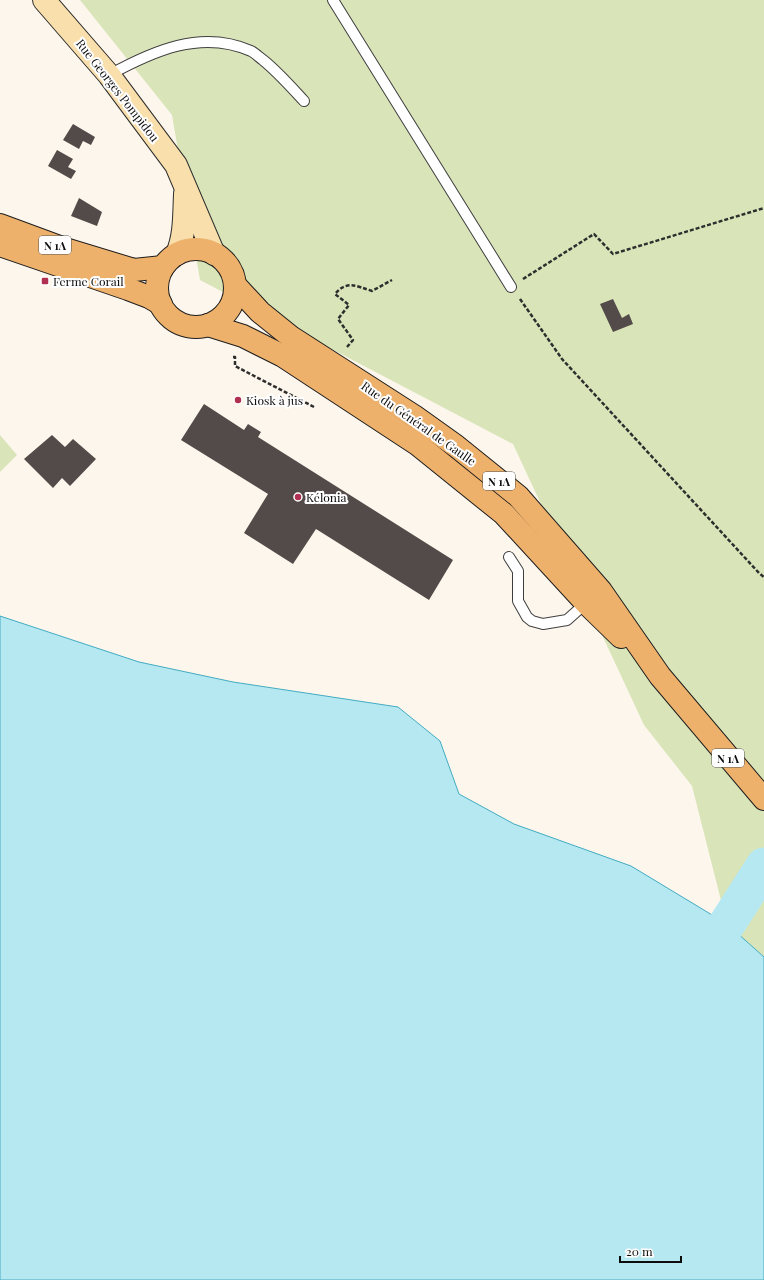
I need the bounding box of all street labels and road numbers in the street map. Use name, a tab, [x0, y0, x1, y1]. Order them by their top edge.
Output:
street label: Rue Georges Pompidou	[73, 35, 163, 145]
road number: N 1A	[39, 236, 71, 254]
street label: Rue du Général de Gaulle	[359, 377, 479, 469]
road number: N 1A	[483, 472, 515, 490]
road number: N 1A	[712, 749, 744, 767]

